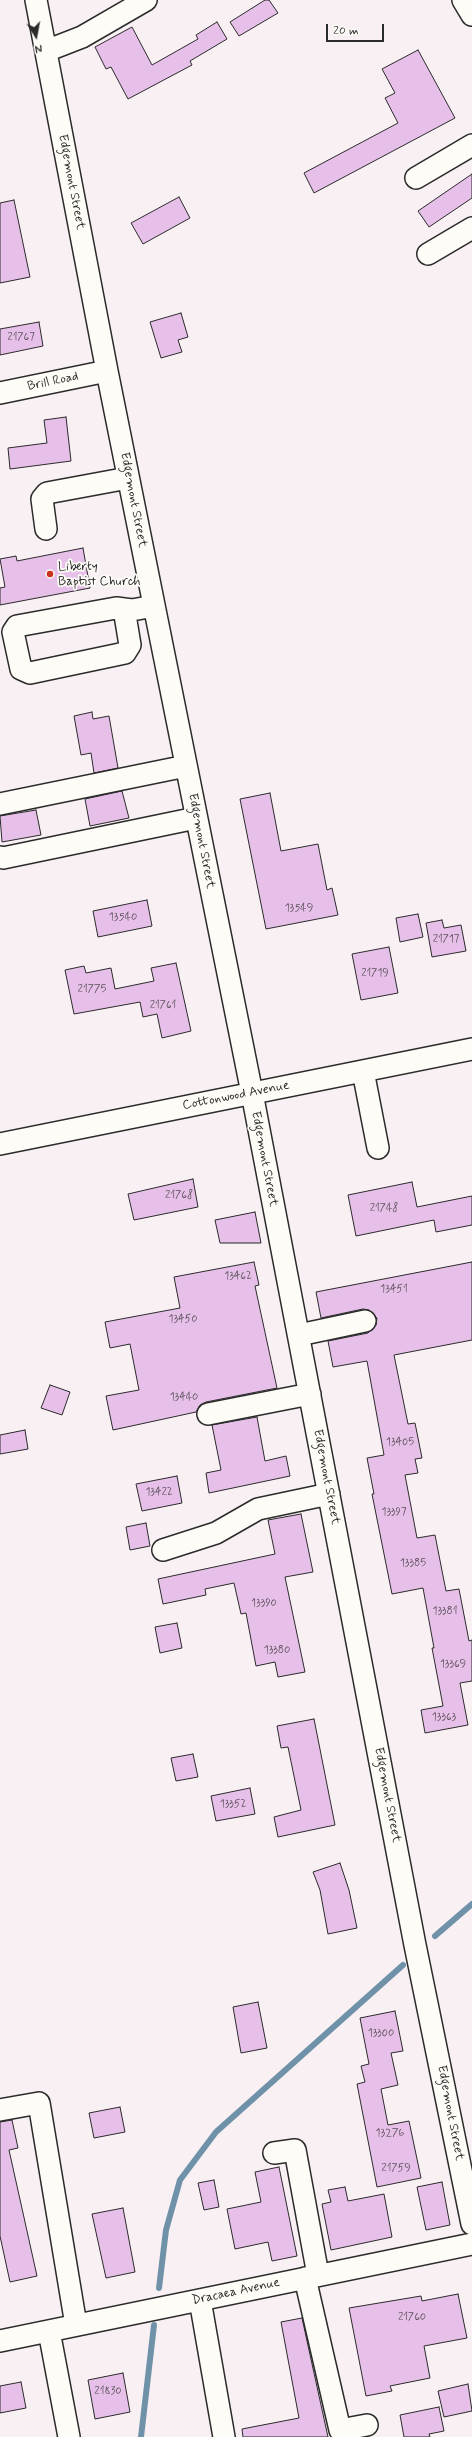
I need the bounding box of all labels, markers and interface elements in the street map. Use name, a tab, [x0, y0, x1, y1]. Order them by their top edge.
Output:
north arrow	[16, 16, 56, 56]
scale bar	[328, 16, 386, 42]
text: 20 m	[333, 23, 359, 39]
text: N	[33, 40, 43, 55]
street label: Edgemont Street	[54, 133, 88, 231]
house number: 21767	[7, 331, 35, 345]
street label: Brill Road	[26, 369, 80, 395]
street label: Edgemont Street	[116, 451, 150, 549]
place label: Liberty Baptist Church	[58, 559, 141, 590]
marker: Liberty Baptist Church	[45, 569, 55, 579]
street label: Edgemont Street	[184, 792, 218, 890]
house number: 13549	[285, 902, 313, 916]
house number: 13540	[109, 911, 137, 925]
house number: 21717	[433, 933, 459, 947]
house number: 21719	[361, 967, 389, 981]
house number: 21775	[78, 983, 106, 997]
house number: 21761	[150, 999, 176, 1013]
street label: Cottonwood Avenue	[181, 1078, 291, 1114]
street label: Edgemont Street	[247, 1110, 281, 1208]
house number: 21768	[165, 1189, 193, 1203]
house number: 21748	[370, 1202, 398, 1216]
house number: 13462	[224, 1270, 252, 1284]
house number: 13451	[380, 1283, 408, 1297]
house number: 13450	[169, 1313, 197, 1327]
house number: 13440	[170, 1391, 198, 1405]
street label: Edgemont Street	[309, 1428, 343, 1526]
house number: 13405	[386, 1436, 414, 1450]
house number: 13422	[145, 1486, 173, 1500]
house number: 13397	[382, 1506, 406, 1520]
house number: 13385	[400, 1557, 426, 1571]
house number: 13390	[251, 1597, 277, 1611]
house number: 13381	[433, 1605, 457, 1619]
house number: 13380	[264, 1644, 290, 1658]
house number: 13369	[440, 1658, 466, 1672]
house number: 13363	[432, 1711, 456, 1725]
street label: Edgemont Street	[370, 1746, 404, 1844]
house number: 13352	[220, 1798, 246, 1812]
house number: 13300	[368, 2027, 394, 2041]
street label: Edgemont Street	[433, 2064, 467, 2162]
house number: 13276	[376, 2127, 404, 2141]
house number: 21759	[381, 2162, 411, 2176]
street label: Dracaea Avenue	[191, 2275, 281, 2309]
house number: 21760	[398, 2311, 426, 2325]
house number: 21830	[94, 2385, 122, 2399]

